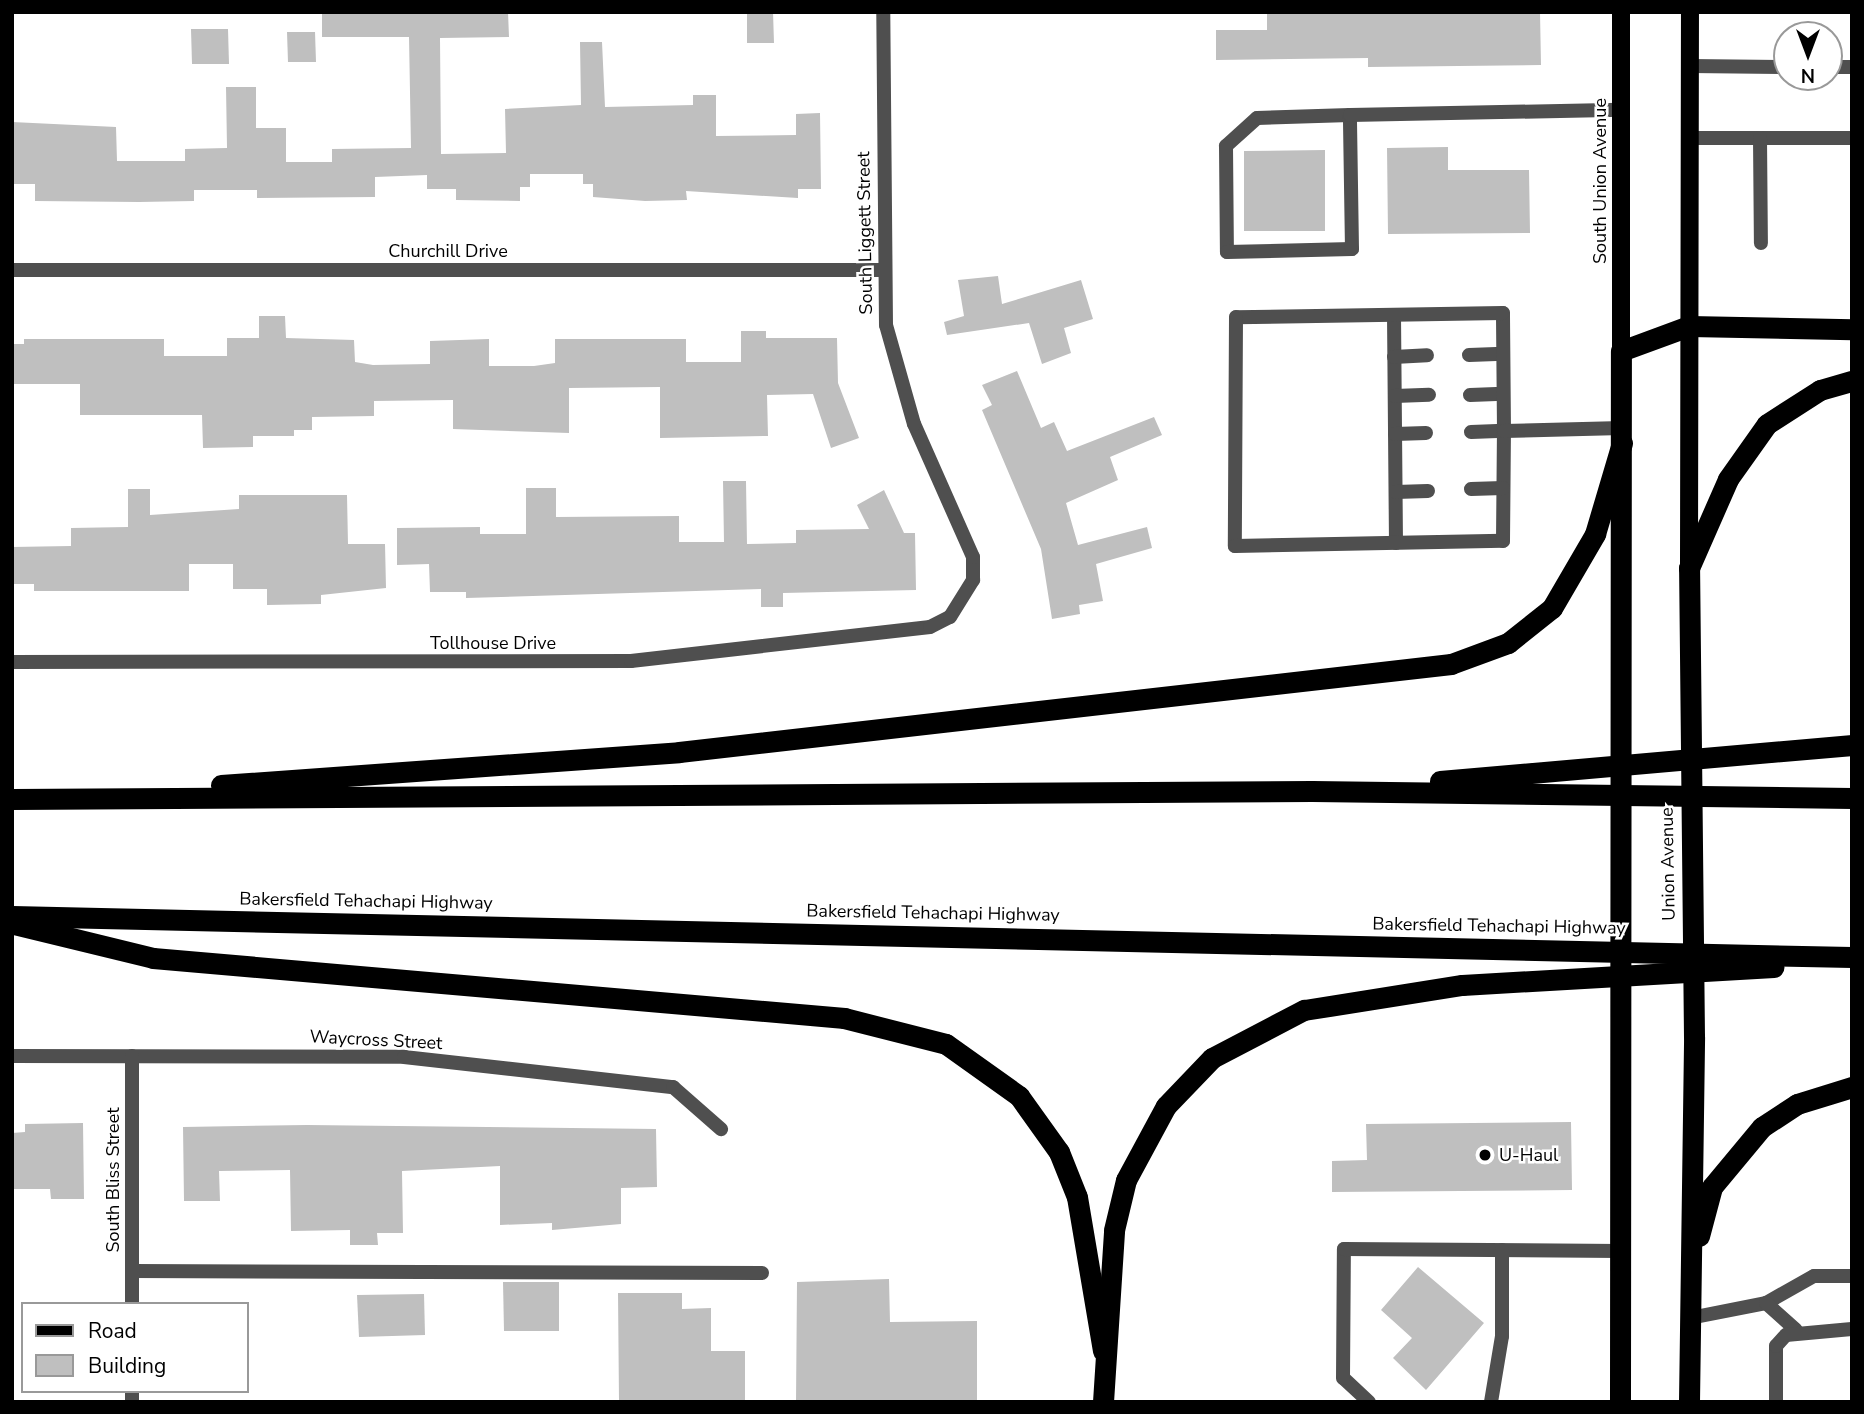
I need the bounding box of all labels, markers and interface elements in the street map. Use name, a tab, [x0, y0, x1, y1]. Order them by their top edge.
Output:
north arrow	[1773, 21, 1843, 91]
text: N	[1801, 62, 1815, 88]
street label: South Union Avenue	[1589, 98, 1611, 264]
street label: South Liggett Street	[853, 151, 877, 315]
street label: Churchill Drive	[388, 240, 508, 262]
street label: Tollhouse Drive	[430, 632, 556, 654]
street label: Union Avenue	[1656, 807, 1680, 921]
street label: Bakersfield Tehachapi Highway	[239, 888, 493, 914]
street label: Bakersfield Tehachapi Highway	[806, 900, 1060, 926]
street label: Bakersfield Tehachapi Highway	[1372, 913, 1626, 939]
street label: Waycross Street	[309, 1026, 443, 1054]
street label: South Bliss Street	[102, 1107, 124, 1253]
place label: U-Haul	[1499, 1144, 1558, 1166]
marker: U-Haul	[1477, 1147, 1493, 1163]
legend	[21, 1302, 248, 1393]
text: Road	[88, 1317, 137, 1345]
text: Building	[88, 1352, 166, 1380]

